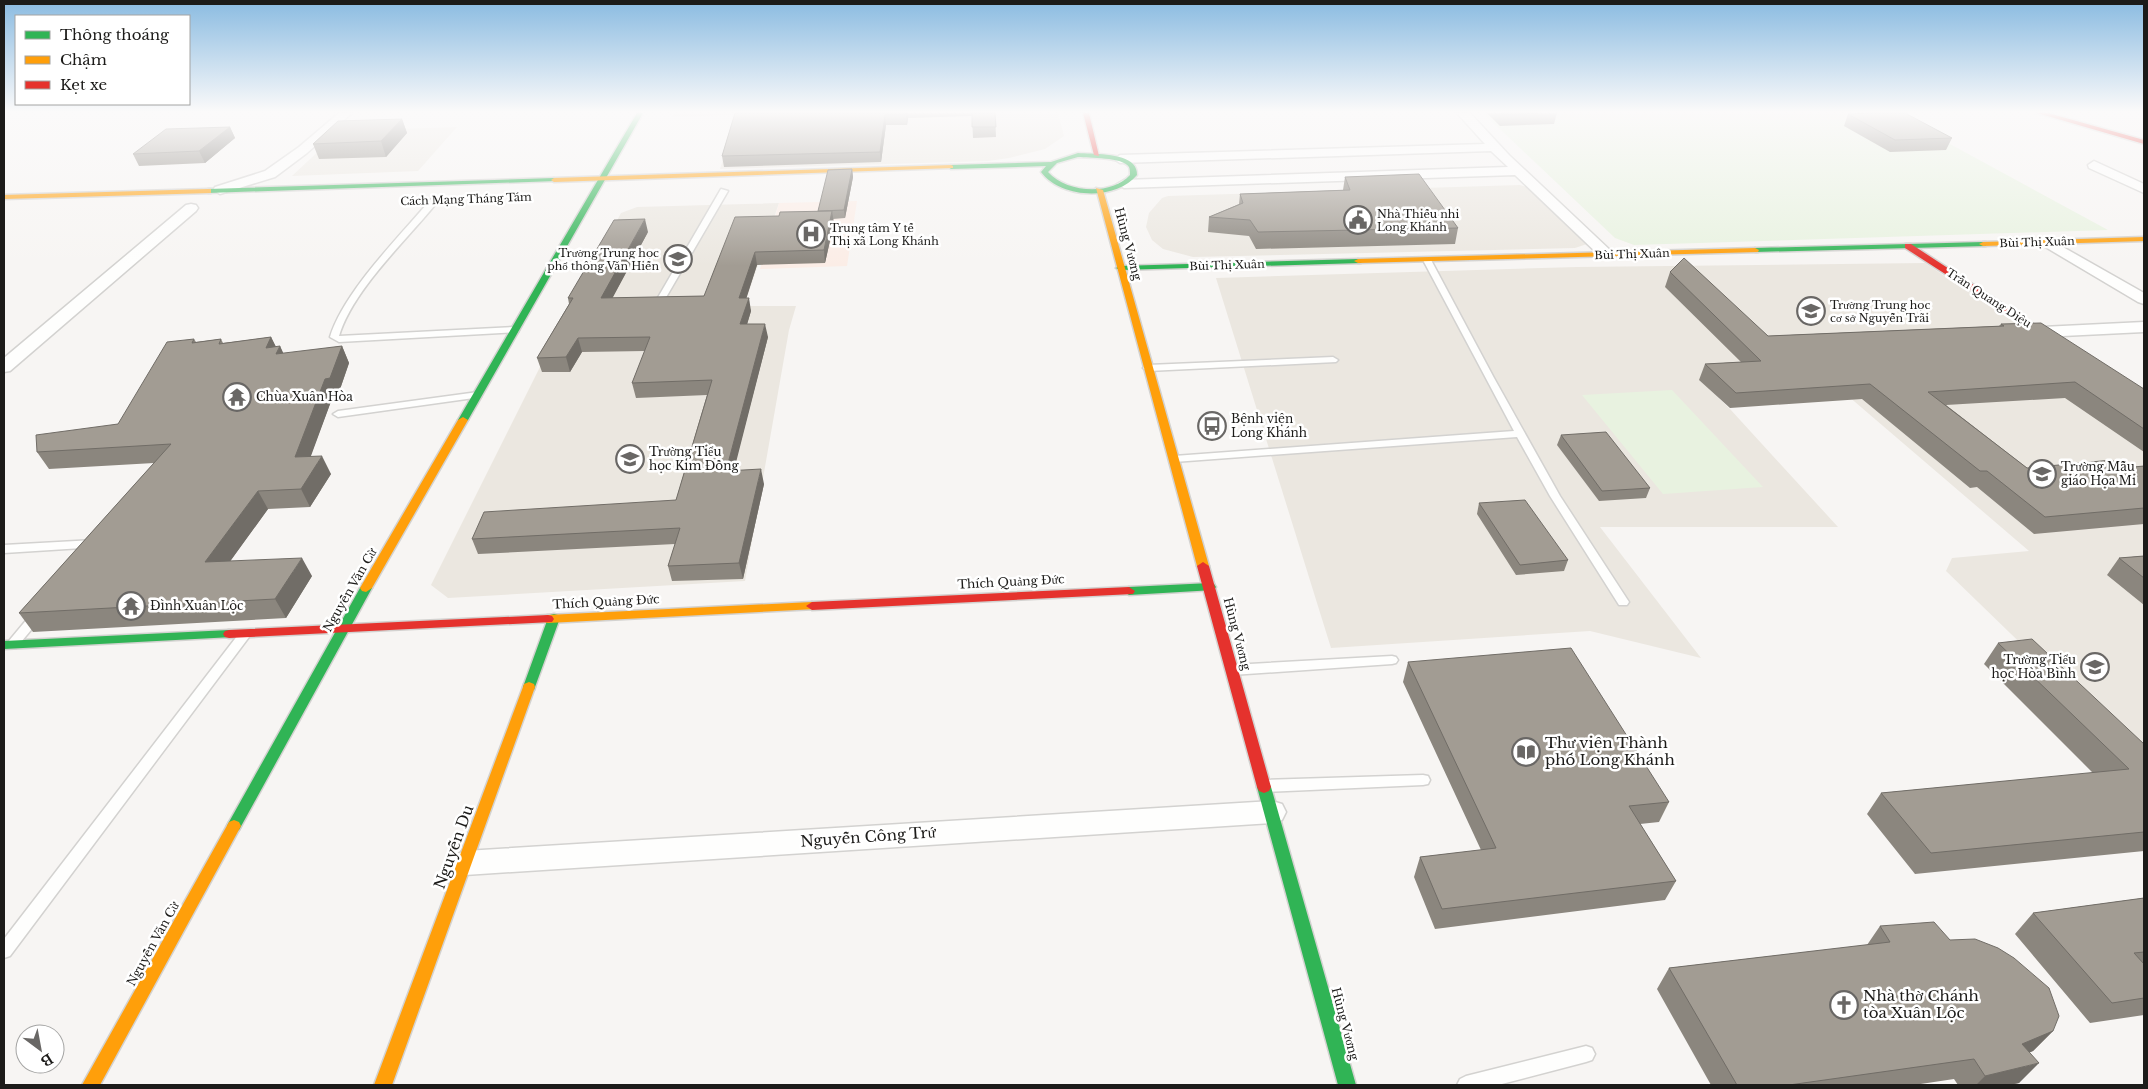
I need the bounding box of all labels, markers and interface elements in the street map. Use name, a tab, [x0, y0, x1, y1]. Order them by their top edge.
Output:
legend	[15, 15, 190, 105]
text: Thông thoáng	[60, 25, 170, 44]
text: Chậm	[60, 50, 107, 69]
text: Kẹt xe	[60, 75, 107, 94]
street label: Cách Mạng Tháng Tám	[400, 190, 532, 208]
public building icon: Nhà Thiếu nhi Long Khánh	[1343, 205, 1373, 235]
street label: Hùng Vương	[1112, 206, 1146, 283]
place label: Nhà Thiếu nhi Long Khánh	[1377, 207, 1459, 234]
hospital icon: Trung tâm Y tế Thị xã Long Khánh	[796, 219, 826, 249]
place label: Trung tâm Y tế Thị xã Long Khánh	[830, 221, 939, 248]
street label: Bùi Thị Xuân	[1999, 234, 2075, 250]
school or university icon: Trường Trung học phổ thông Văn Hiến	[663, 244, 693, 274]
place label: Trường Trung học phổ thông Văn Hiến	[547, 246, 659, 273]
street label: Bùi Thị Xuân	[1594, 246, 1670, 262]
street label: Bùi Thị Xuân	[1189, 257, 1265, 273]
street label: Trần Quang Diệu	[1944, 265, 2035, 331]
school or university icon: Trường Trung học cơ sở Nguyễn Trãi	[1796, 296, 1826, 326]
place label: Trường Trung học cơ sở Nguyễn Trãi	[1830, 298, 1931, 325]
temple icon: Chùa Xuân Hòa	[222, 382, 252, 412]
place label: Chùa Xuân Hòa	[256, 389, 353, 404]
bus stop icon: Bệnh viện Long Khánh	[1197, 411, 1227, 441]
place label: Bệnh viện Long Khánh	[1231, 411, 1307, 440]
school or university icon: Trường Tiểu học Kim Đồng	[615, 444, 645, 474]
place label: Trường Tiểu học Kim Đồng	[649, 444, 739, 473]
school or university icon: Trường Mẫu giáo Họa Mi	[2027, 459, 2057, 489]
place label: Trường Mẫu giáo Họa Mi	[2061, 459, 2136, 488]
street label: Nguyễn Văn Cừ	[320, 545, 380, 634]
street label: Thích Quảng Đức	[957, 571, 1065, 592]
temple icon: Đình Xuân Lộc	[116, 591, 146, 621]
street label: Thích Quảng Đức	[552, 591, 660, 612]
street label: Hùng Vương	[1221, 596, 1255, 673]
place label: Đình Xuân Lộc	[150, 598, 244, 613]
place label: Trường Tiểu học Hòa Bình	[1992, 652, 2076, 681]
school or university icon: Trường Tiểu học Hòa Bình	[2080, 652, 2110, 682]
place label: Thư viện Thành phố Long Khánh	[1545, 733, 1675, 769]
library icon: Thư viện Thành phố Long Khánh	[1511, 737, 1541, 767]
street label: Nguyễn Du	[430, 802, 477, 891]
street label: Nguyễn Công Trứ	[800, 822, 937, 851]
street label: Nguyễn Văn Cừ	[123, 899, 182, 989]
street label: Hùng Vương	[1329, 986, 1363, 1063]
place label: Nhà thờ Chánh tòa Xuân Lộc	[1863, 986, 1979, 1022]
church icon: Nhà thờ Chánh tòa Xuân Lộc	[1829, 990, 1859, 1020]
north arrow	[15, 1024, 65, 1074]
text: B	[37, 1049, 56, 1071]

